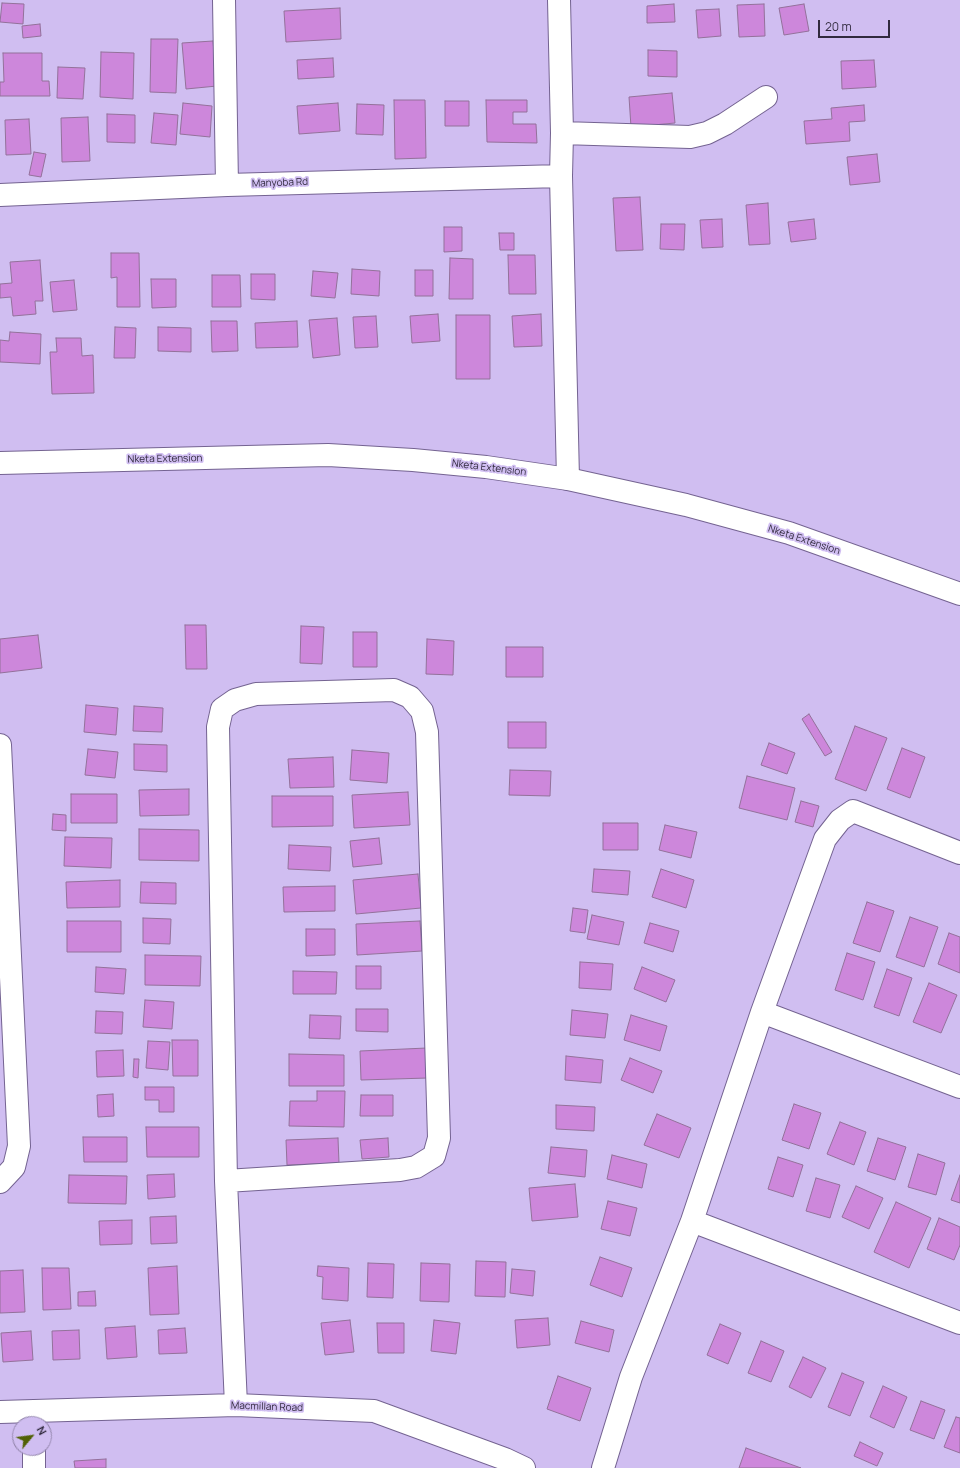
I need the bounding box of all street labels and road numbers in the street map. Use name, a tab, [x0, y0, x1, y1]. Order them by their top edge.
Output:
street label: Manyoba Rd	[252, 176, 308, 190]
street label: Nketa Extension	[127, 452, 203, 466]
street label: Nketa Extension	[451, 457, 527, 479]
street label: Nketa Extension	[767, 523, 841, 557]
street label: Macmillan Road	[231, 1400, 303, 1414]

